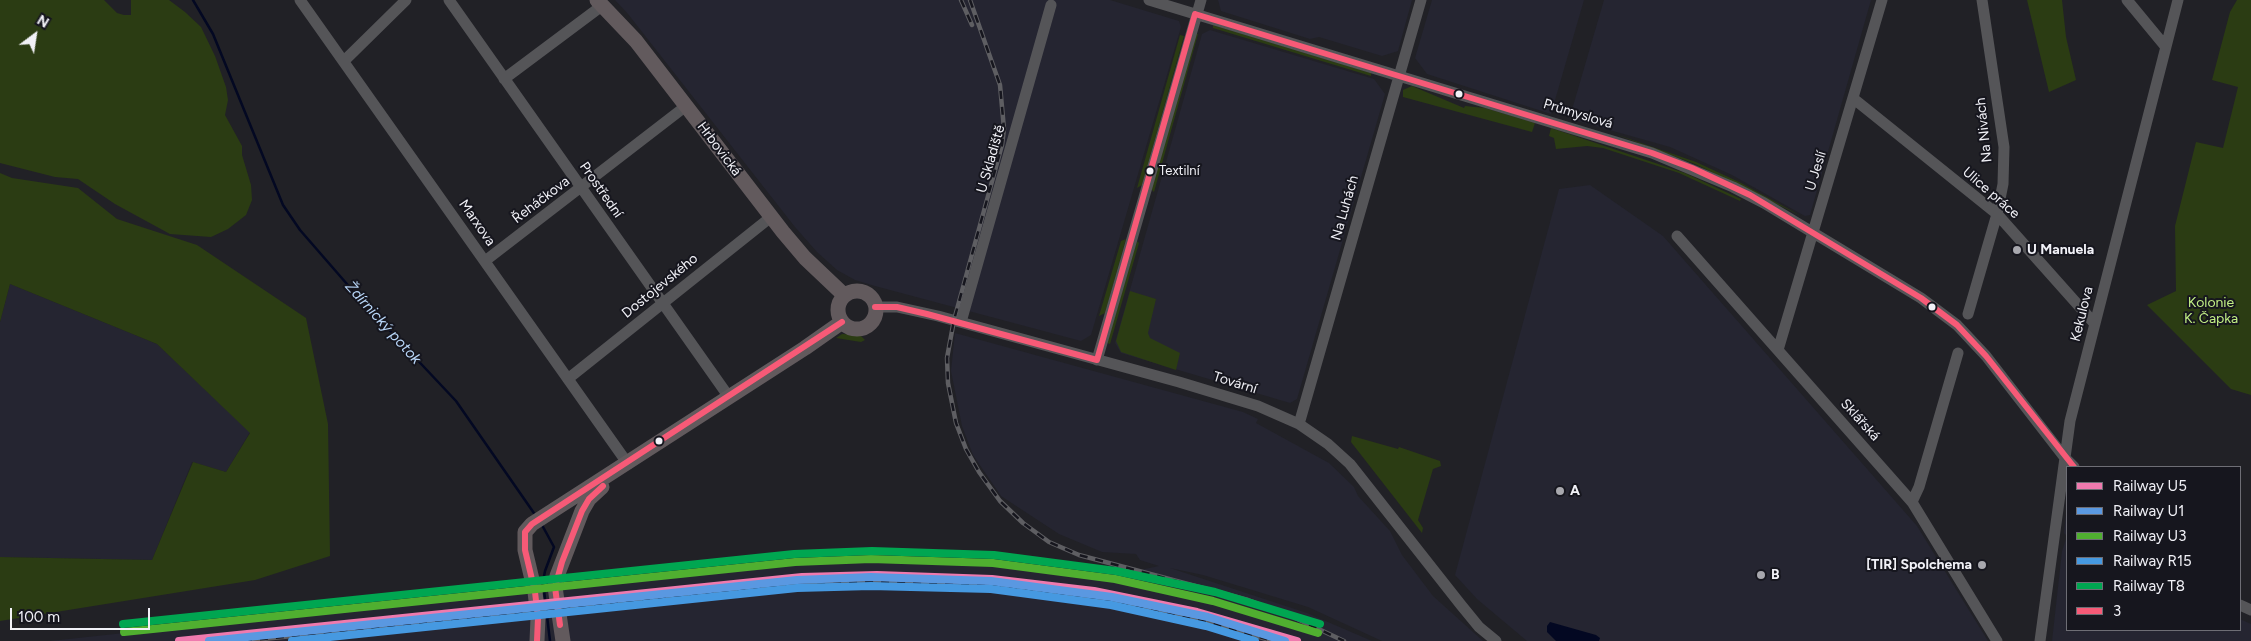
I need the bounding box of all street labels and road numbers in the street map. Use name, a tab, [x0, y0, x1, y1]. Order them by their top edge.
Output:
street label: Průmyslová	[1541, 96, 1615, 132]
street label: Na Nivách	[1972, 97, 1996, 163]
street label: Hrbovická	[693, 119, 745, 179]
street label: U Skladiště	[973, 123, 1009, 195]
street label: U Jeslí	[1802, 149, 1830, 193]
street label: Prostřední	[576, 159, 626, 221]
street label: Ulice práce	[1959, 164, 2023, 222]
street label: Řeháčkova	[509, 173, 573, 227]
street label: Na Luhách	[1328, 174, 1362, 242]
street label: Marxova	[455, 197, 499, 249]
street label: Dostojevského	[619, 250, 701, 322]
street label: Kekulova	[2067, 285, 2097, 343]
street label: Tovární	[1211, 368, 1259, 398]
street label: Sklářská	[1837, 396, 1883, 444]

